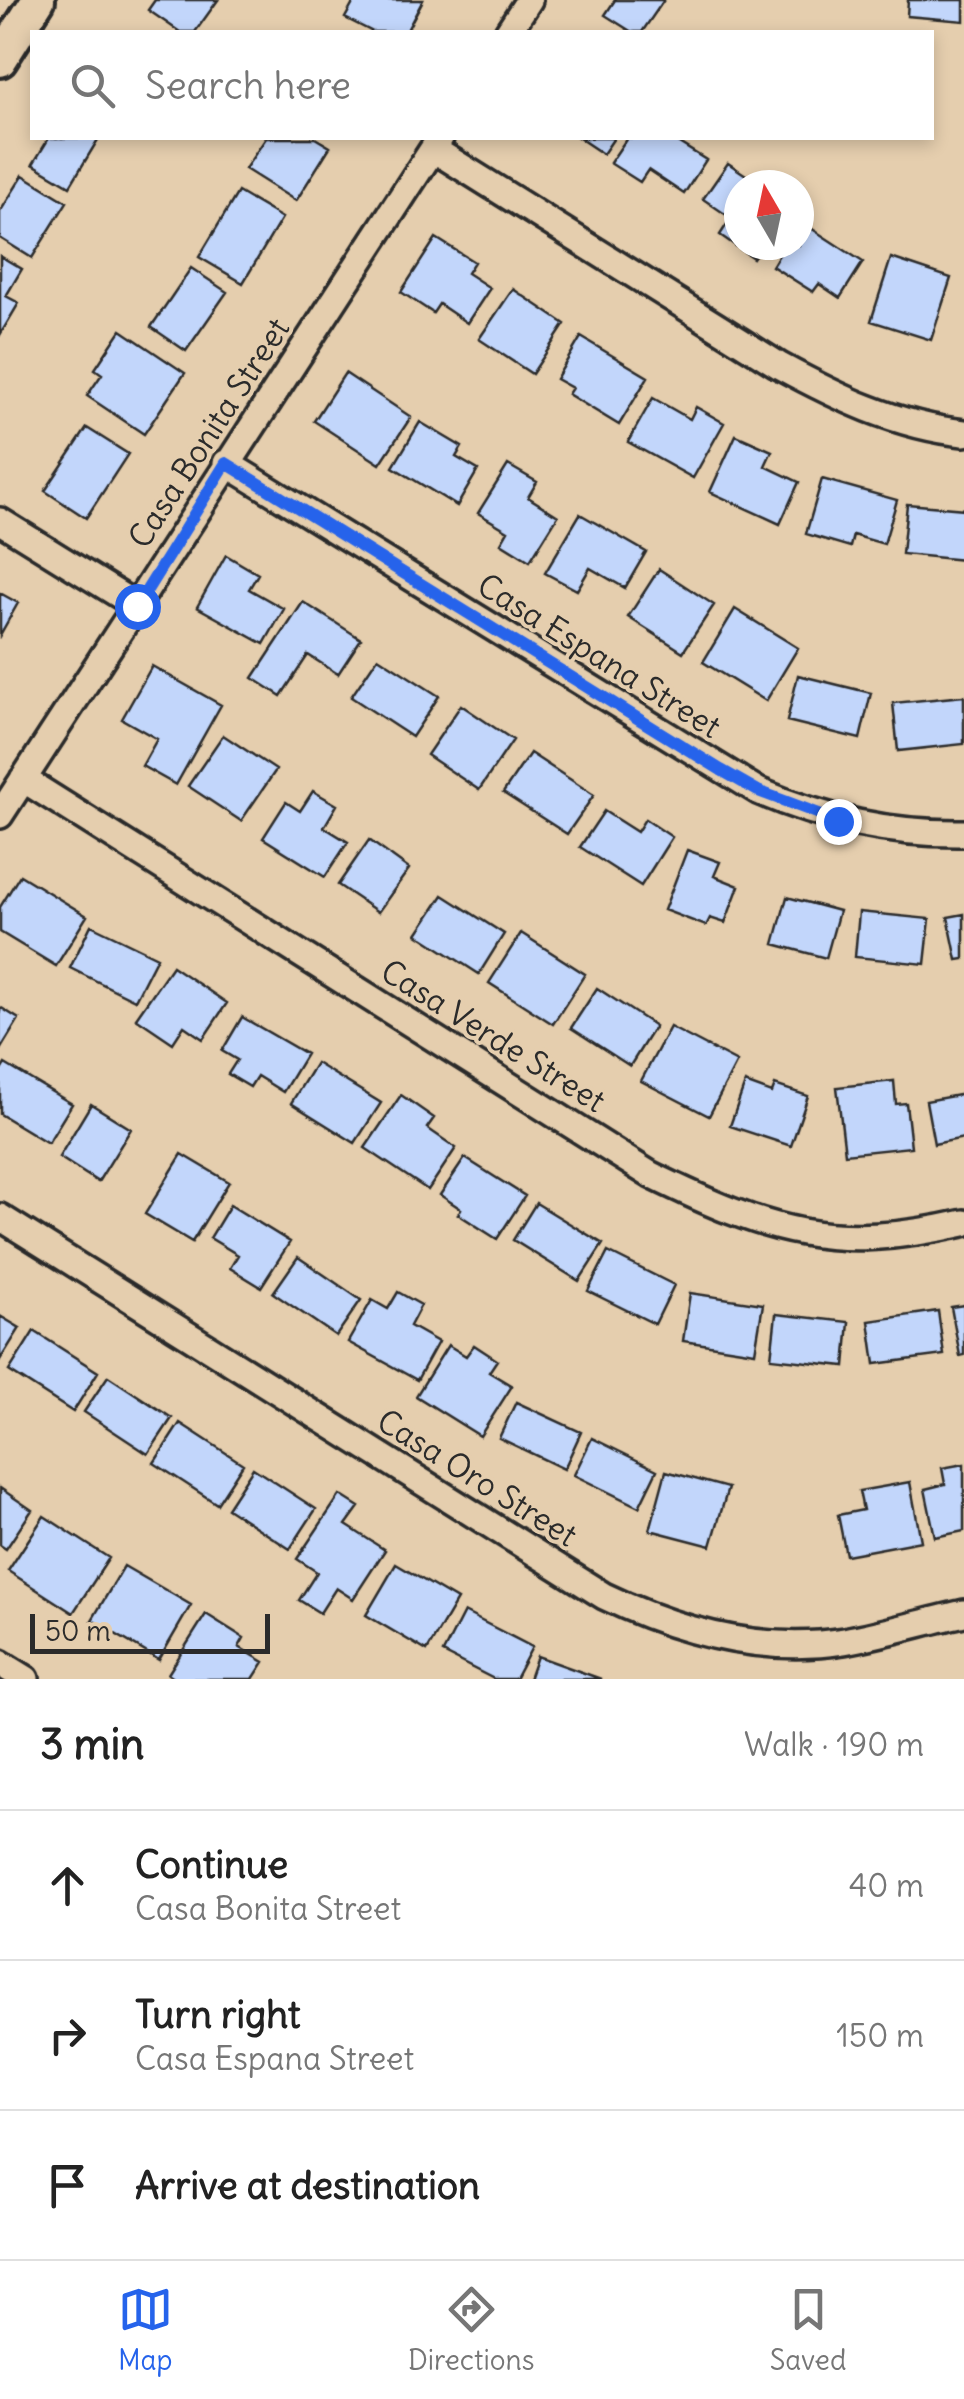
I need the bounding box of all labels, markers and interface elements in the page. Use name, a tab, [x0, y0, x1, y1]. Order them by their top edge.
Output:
search box	[30, 30, 934, 140]
icon: search	[65, 58, 120, 113]
text: Search here	[145, 62, 351, 109]
north arrow	[724, 170, 814, 260]
street label: Casa Bonita Street	[119, 310, 298, 556]
street label: Casa Espana Street	[470, 564, 729, 747]
route start	[115, 584, 161, 630]
route end	[816, 799, 862, 845]
street label: Casa Verde Street	[373, 950, 613, 1121]
street label: Casa Oro Street	[370, 1400, 585, 1555]
scale bar	[30, 1609, 270, 1654]
text: 50 m	[45, 1613, 111, 1649]
text: 3 min	[40, 1718, 144, 1770]
text: Walk · 190 m	[744, 1724, 924, 1765]
text: Continue	[135, 1841, 288, 1888]
icon: ahead	[40, 1858, 95, 1913]
text: 40 m	[849, 1865, 924, 1906]
text: Casa Bonita Street	[135, 1888, 401, 1929]
text: Turn right	[135, 1991, 301, 2038]
icon: right	[40, 2008, 95, 2063]
text: 150 m	[836, 2015, 924, 2056]
text: Casa Espana Street	[135, 2038, 414, 2079]
icon: arrive	[40, 2158, 95, 2213]
text: Arrive at destination	[135, 2162, 480, 2209]
tab: Map	[118, 2282, 173, 2378]
tab: Directions	[408, 2282, 534, 2378]
tab: Saved	[770, 2282, 846, 2378]

